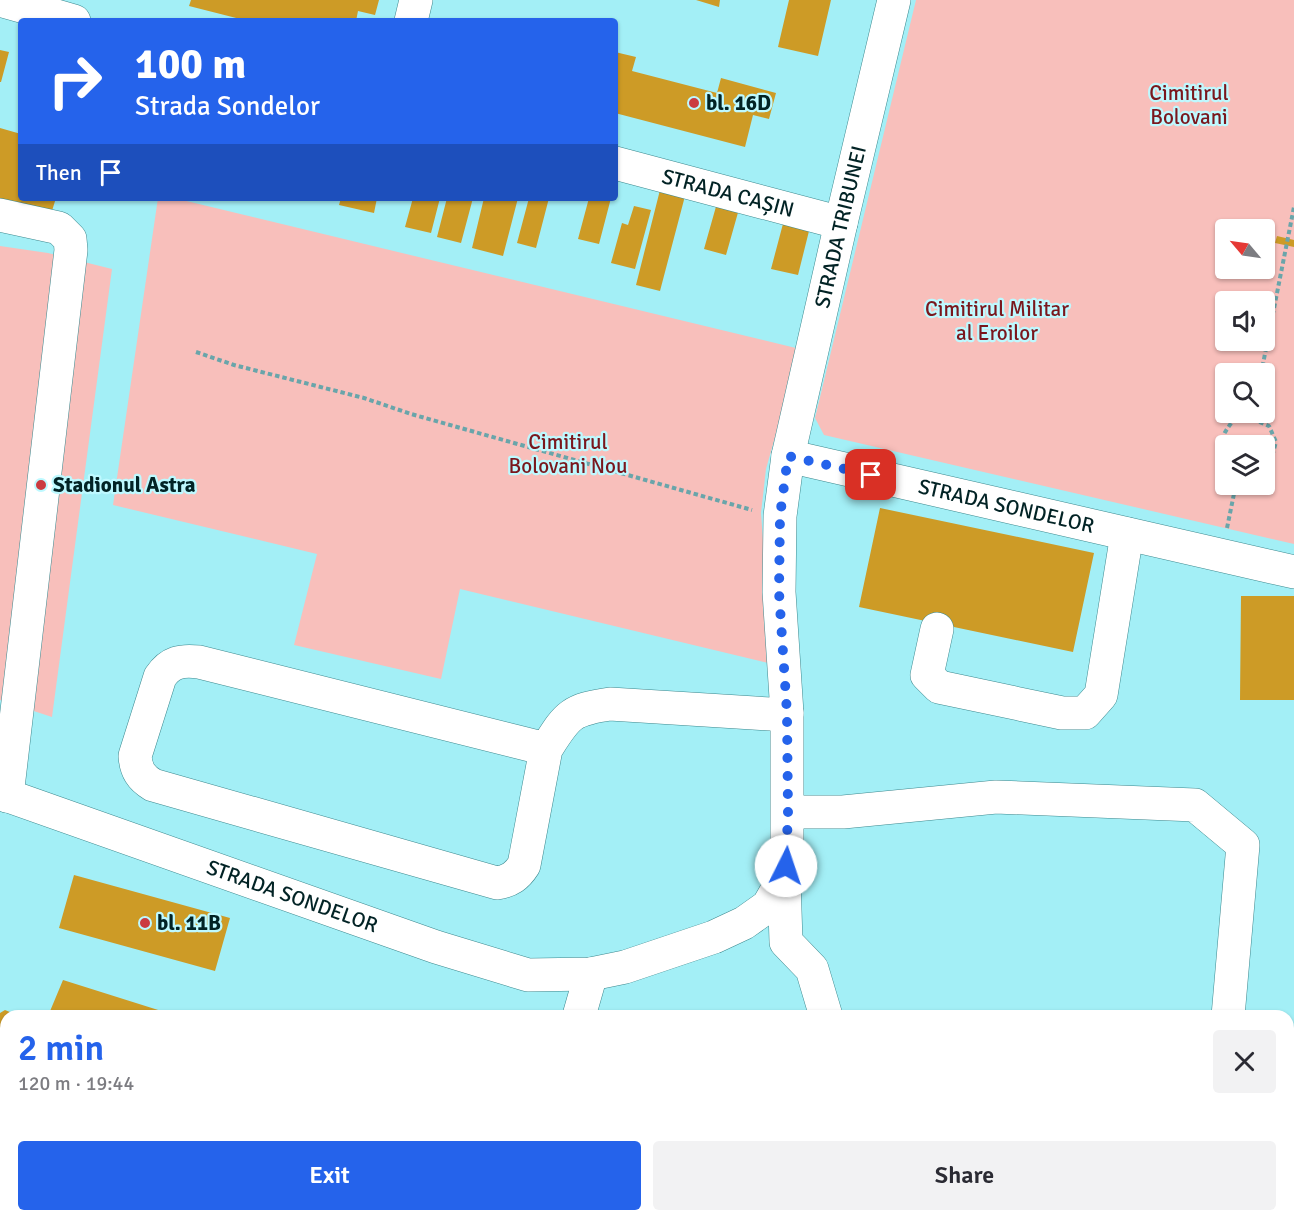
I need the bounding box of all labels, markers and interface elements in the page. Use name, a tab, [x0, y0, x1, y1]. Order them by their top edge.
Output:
text: 100 m	[135, 39, 246, 90]
icon: right	[36, 42, 114, 120]
park label: Cimitirul Bolovani	[1149, 80, 1229, 130]
text: Strada Sondelor	[135, 90, 320, 123]
place label: bl. 16D	[706, 90, 771, 116]
marker: bl. 16D	[687, 96, 701, 110]
street label: STRADA TRIBUNEI	[809, 143, 872, 311]
icon: arrive	[94, 156, 127, 189]
text: Then	[36, 159, 82, 186]
street label: STRADA CAȘIN	[659, 163, 797, 223]
north arrow	[1215, 219, 1275, 279]
map controls	[1215, 219, 1275, 495]
button: sound	[1215, 291, 1275, 351]
park label: Cimitirul Militar al Eroilor	[925, 296, 1069, 346]
button: search	[1215, 363, 1275, 423]
park label: Cimitirul Bolovani Nou	[509, 429, 627, 479]
button: layers	[1215, 435, 1275, 495]
pin	[845, 449, 896, 500]
icon: arrive	[854, 458, 887, 491]
place label: Stadionul Astra	[53, 472, 196, 498]
street label: STRADA SONDELOR	[916, 473, 1097, 539]
marker: Stadionul Astra	[34, 478, 48, 492]
position arrow	[754, 834, 818, 898]
street label: STRADA SONDELOR	[203, 854, 381, 938]
place label: bl. 11B	[157, 910, 221, 936]
marker: bl. 11B	[138, 916, 152, 930]
text: 2 min	[18, 1026, 104, 1071]
button: close	[1213, 1030, 1276, 1093]
text: 120 m · 19:44	[18, 1071, 134, 1096]
button: Exit	[18, 1141, 641, 1210]
button: Share	[653, 1141, 1276, 1210]

